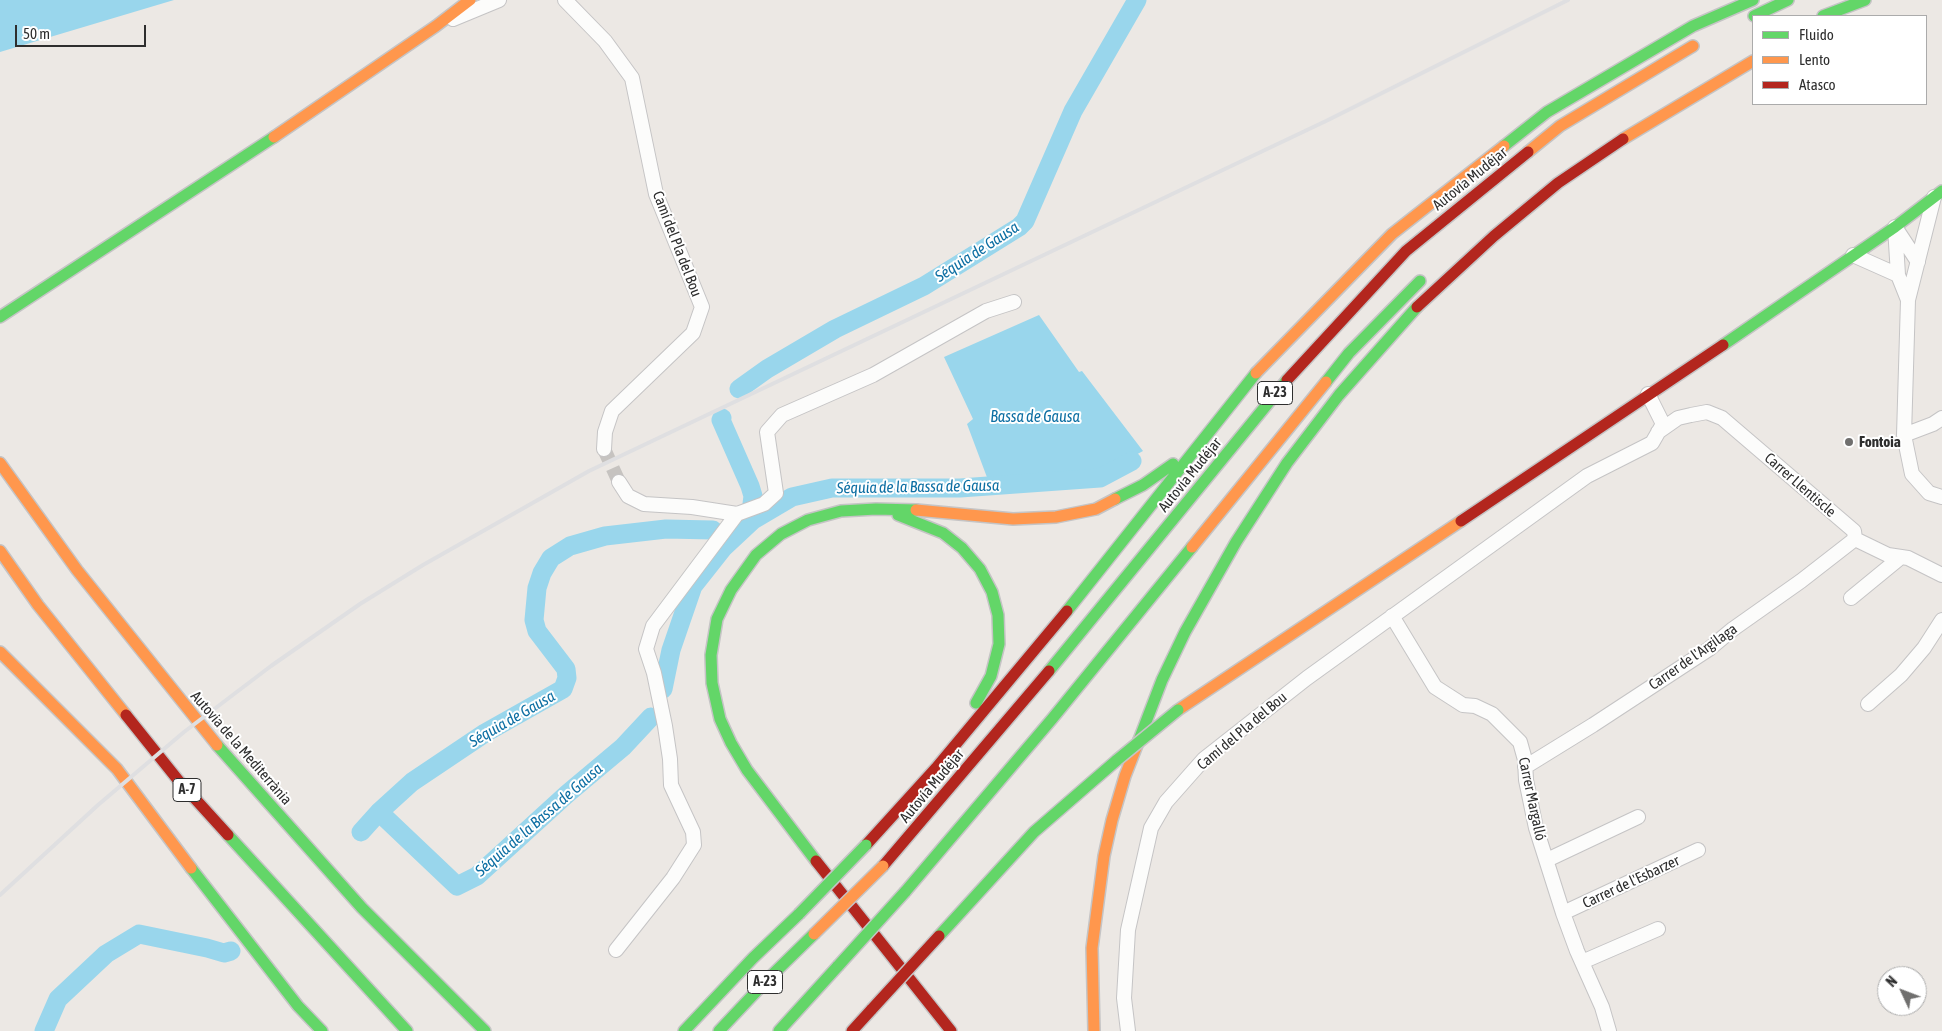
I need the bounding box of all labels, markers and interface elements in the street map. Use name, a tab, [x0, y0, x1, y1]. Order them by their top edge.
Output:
scale bar	[18, 15, 149, 47]
legend	[1752, 15, 1927, 105]
text: 50 m	[23, 25, 50, 42]
text: Fluido	[1799, 26, 1834, 43]
text: Lento	[1799, 51, 1830, 68]
text: Atasco	[1799, 76, 1836, 93]
street label: Autovía Mudéjar	[1429, 144, 1511, 214]
street label: Camí del Pla del Bou	[649, 189, 705, 299]
water label: Séquia de Gausa	[931, 218, 1023, 286]
road number: A-23	[1258, 382, 1292, 404]
water label: Bassa de Gausa	[990, 407, 1080, 427]
place label: Fontoia	[1859, 433, 1901, 451]
street label: Autovía Mudéjar	[1155, 434, 1225, 516]
marker: Fontoia	[1843, 436, 1855, 448]
street label: Carrer Llentiscle	[1761, 449, 1839, 521]
water label: Séquia de la Bassa de Gausa	[837, 476, 999, 498]
street label: Carrer de l'Argilaga	[1645, 620, 1741, 694]
street label: Autovia de la Mediterrània	[187, 687, 295, 809]
water label: Séquia de Gausa	[466, 687, 558, 751]
street label: Camí del Pla del Bou	[1193, 688, 1291, 774]
street label: Autovía Mudéjar	[896, 746, 968, 826]
street label: Carrer Margalló	[1514, 756, 1550, 842]
water label: Séquia de la Bassa de Gausa	[471, 759, 607, 881]
road number: A-7	[173, 778, 201, 802]
street label: Carrer de l'Esbarzer	[1580, 852, 1682, 912]
north arrow	[1877, 966, 1927, 1016]
road number: A-23	[748, 970, 782, 994]
text: N	[1883, 973, 1900, 990]

